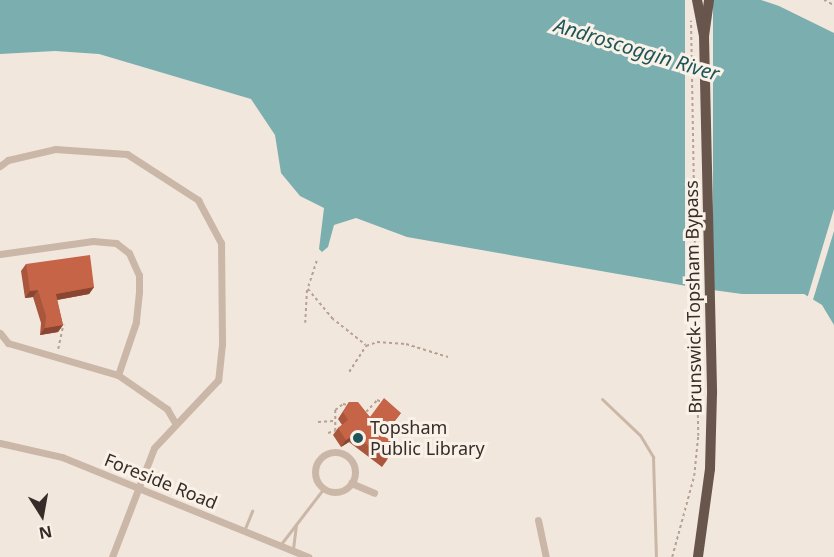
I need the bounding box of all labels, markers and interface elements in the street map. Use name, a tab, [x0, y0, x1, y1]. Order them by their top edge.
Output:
water label: Androscoggin River	[552, 13, 722, 85]
street label: Brunswick-Topsham Bypass	[680, 180, 706, 414]
place label: Topsham Public Library	[370, 417, 485, 460]
marker: Topsham Public Library	[351, 431, 365, 445]
street label: Foreside Road	[101, 449, 221, 513]
north arrow	[12, 485, 72, 545]
text: N	[37, 521, 54, 545]

